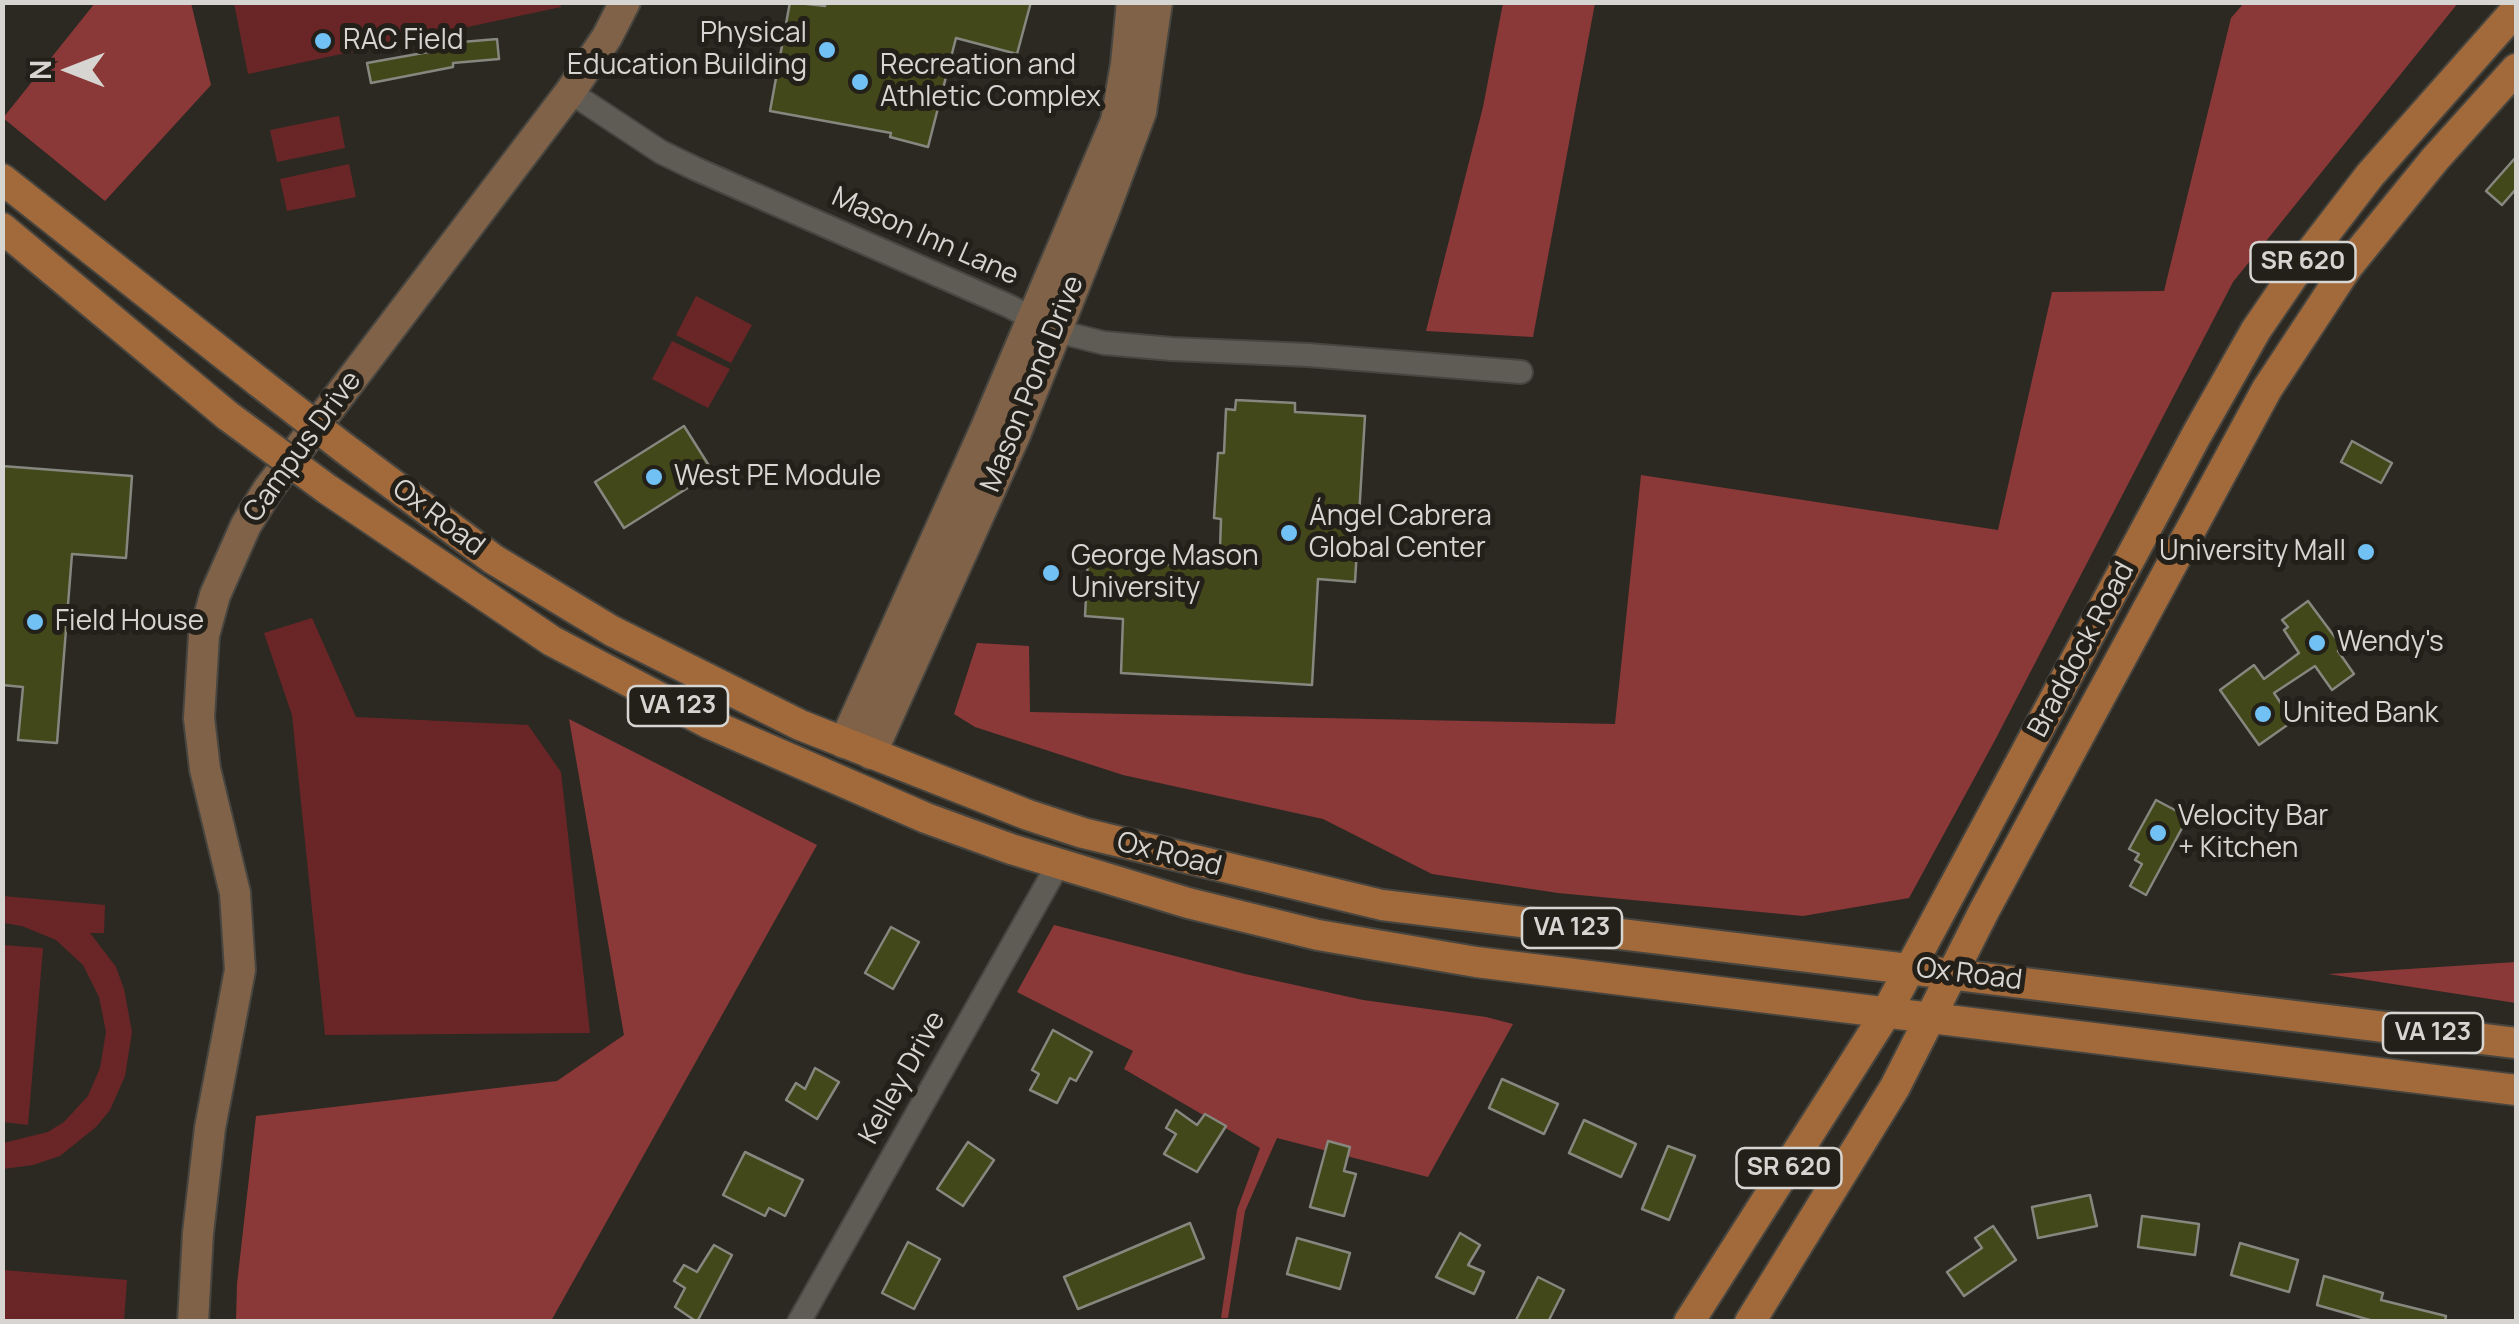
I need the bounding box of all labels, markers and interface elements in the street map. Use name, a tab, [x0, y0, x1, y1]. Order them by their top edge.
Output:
place label: Physical Education Building	[567, 17, 807, 83]
north arrow	[20, 20, 120, 120]
place label: RAC Field	[343, 24, 464, 58]
marker: RAC Field	[312, 30, 334, 52]
marker: Physical Education Building	[816, 39, 838, 61]
place label: Recreation and Athletic Complex	[880, 49, 1101, 115]
text: N	[21, 60, 59, 80]
marker: Recreation and Athletic Complex	[849, 71, 871, 93]
street label: Mason Inn Lane	[826, 181, 1024, 293]
road number: SR 620	[2250, 242, 2356, 282]
street label: Mason Pond Drive	[974, 271, 1092, 497]
street label: Campus Drive	[237, 365, 369, 529]
place label: West PE Module	[674, 460, 881, 494]
marker: West PE Module	[643, 466, 665, 488]
street label: Ox Road	[385, 473, 491, 563]
place label: Ángel Cabrera Global Center	[1309, 500, 1492, 566]
marker: Ángel Cabrera Global Center	[1278, 522, 1300, 544]
place label: University Mall	[2159, 535, 2346, 569]
place label: George Mason University	[1071, 540, 1259, 606]
marker: University Mall	[2355, 541, 2377, 563]
street label: Braddock Road	[2022, 557, 2142, 743]
marker: George Mason University	[1040, 562, 1062, 584]
place label: Field House	[55, 605, 204, 639]
marker: Field House	[24, 611, 46, 633]
place label: Wendy's	[2337, 626, 2444, 660]
marker: Wendy's	[2306, 632, 2328, 654]
road number: VA 123	[628, 686, 728, 726]
place label: United Bank	[2283, 697, 2438, 731]
marker: United Bank	[2252, 703, 2274, 725]
place label: Velocity Bar + Kitchen	[2178, 800, 2328, 866]
marker: Velocity Bar + Kitchen	[2147, 822, 2169, 844]
street label: Ox Road	[1113, 826, 1225, 884]
road number: VA 123	[1522, 908, 1622, 948]
street label: Ox Road	[1914, 952, 2024, 998]
street label: Kelley Drive	[853, 1006, 953, 1150]
road number: VA 123	[2383, 1013, 2483, 1053]
road number: SR 620	[1736, 1148, 1842, 1188]

